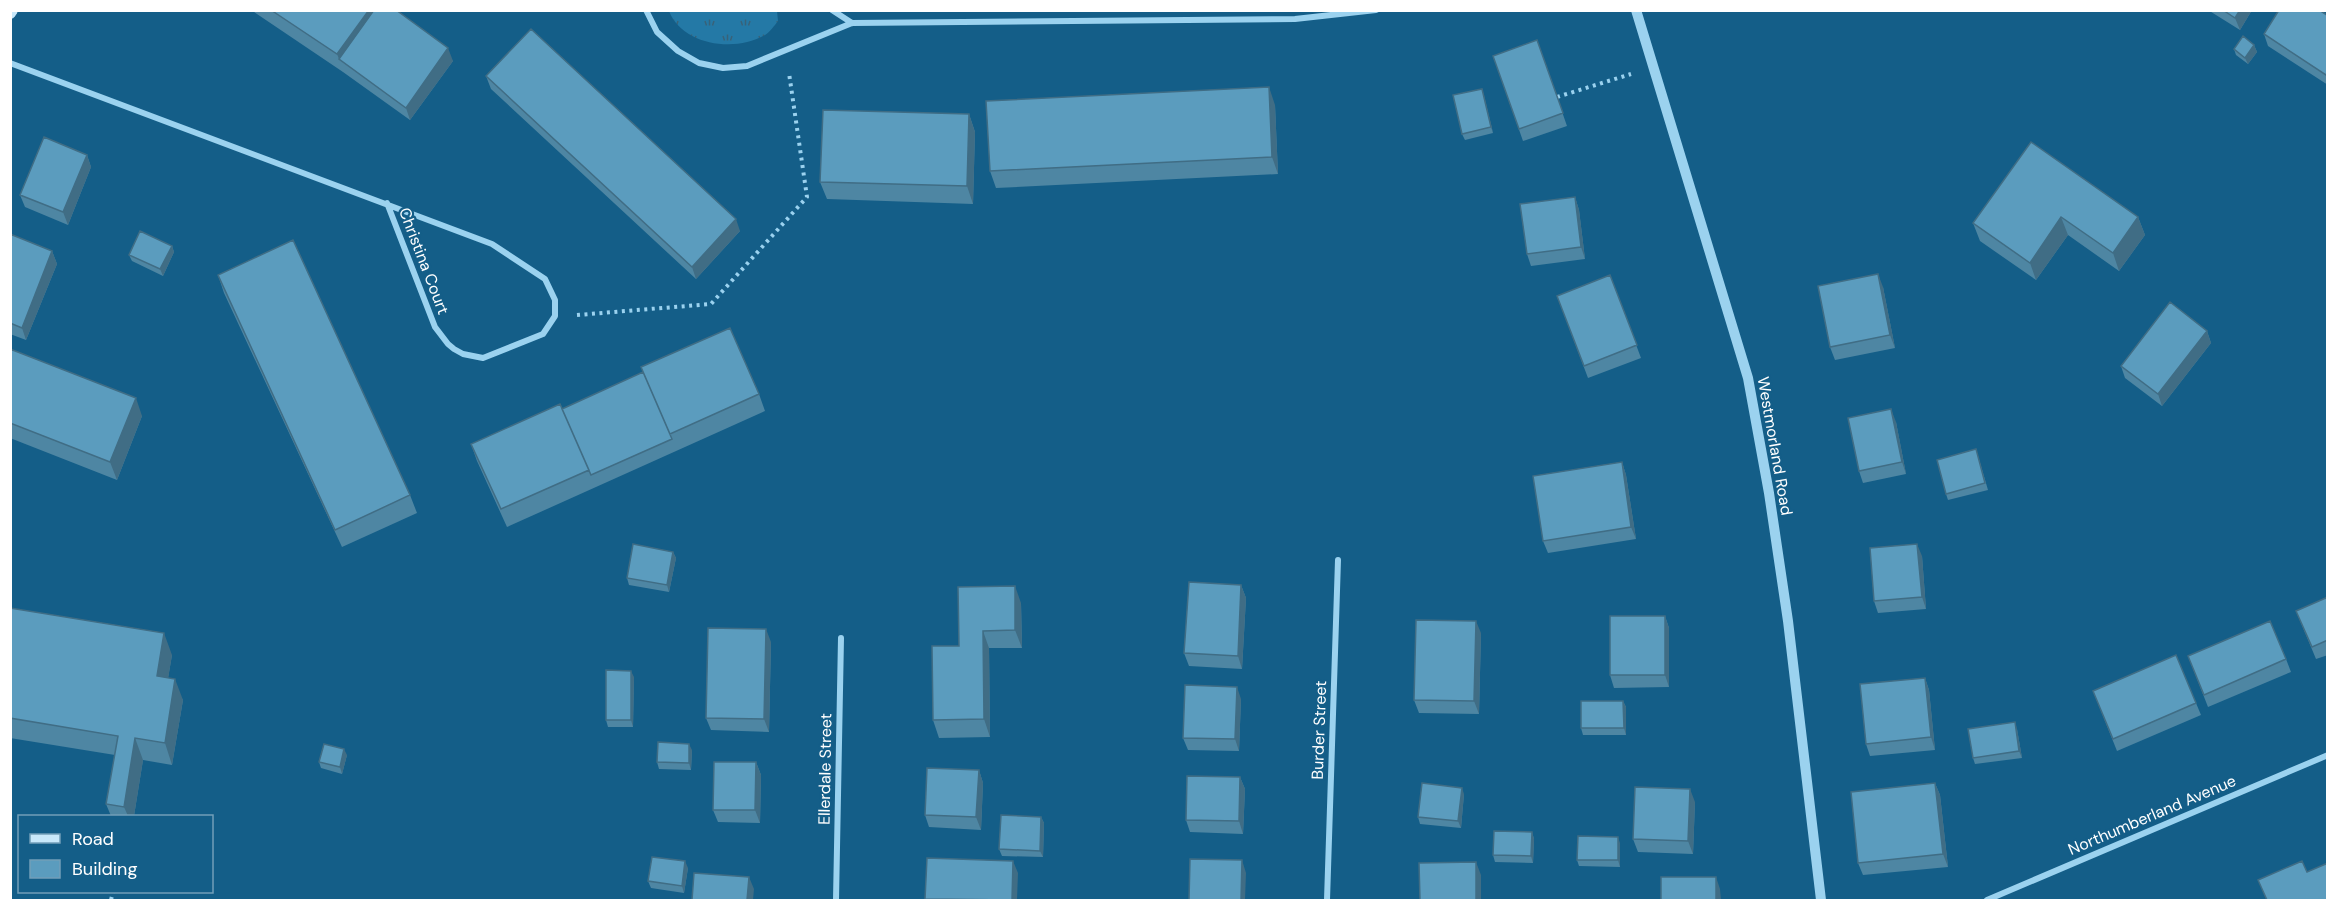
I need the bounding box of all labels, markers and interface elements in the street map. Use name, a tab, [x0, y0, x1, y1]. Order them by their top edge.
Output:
street label: Christina Court	[394, 205, 454, 317]
street label: Westmorland Road	[1752, 375, 1798, 517]
street label: Burder Street	[1307, 680, 1331, 780]
street label: Ellerdale Street	[814, 713, 836, 825]
street label: Northumberland Avenue	[2065, 770, 2239, 860]
legend	[18, 815, 213, 893]
text: Road	[72, 827, 114, 851]
text: Building	[72, 857, 137, 881]

